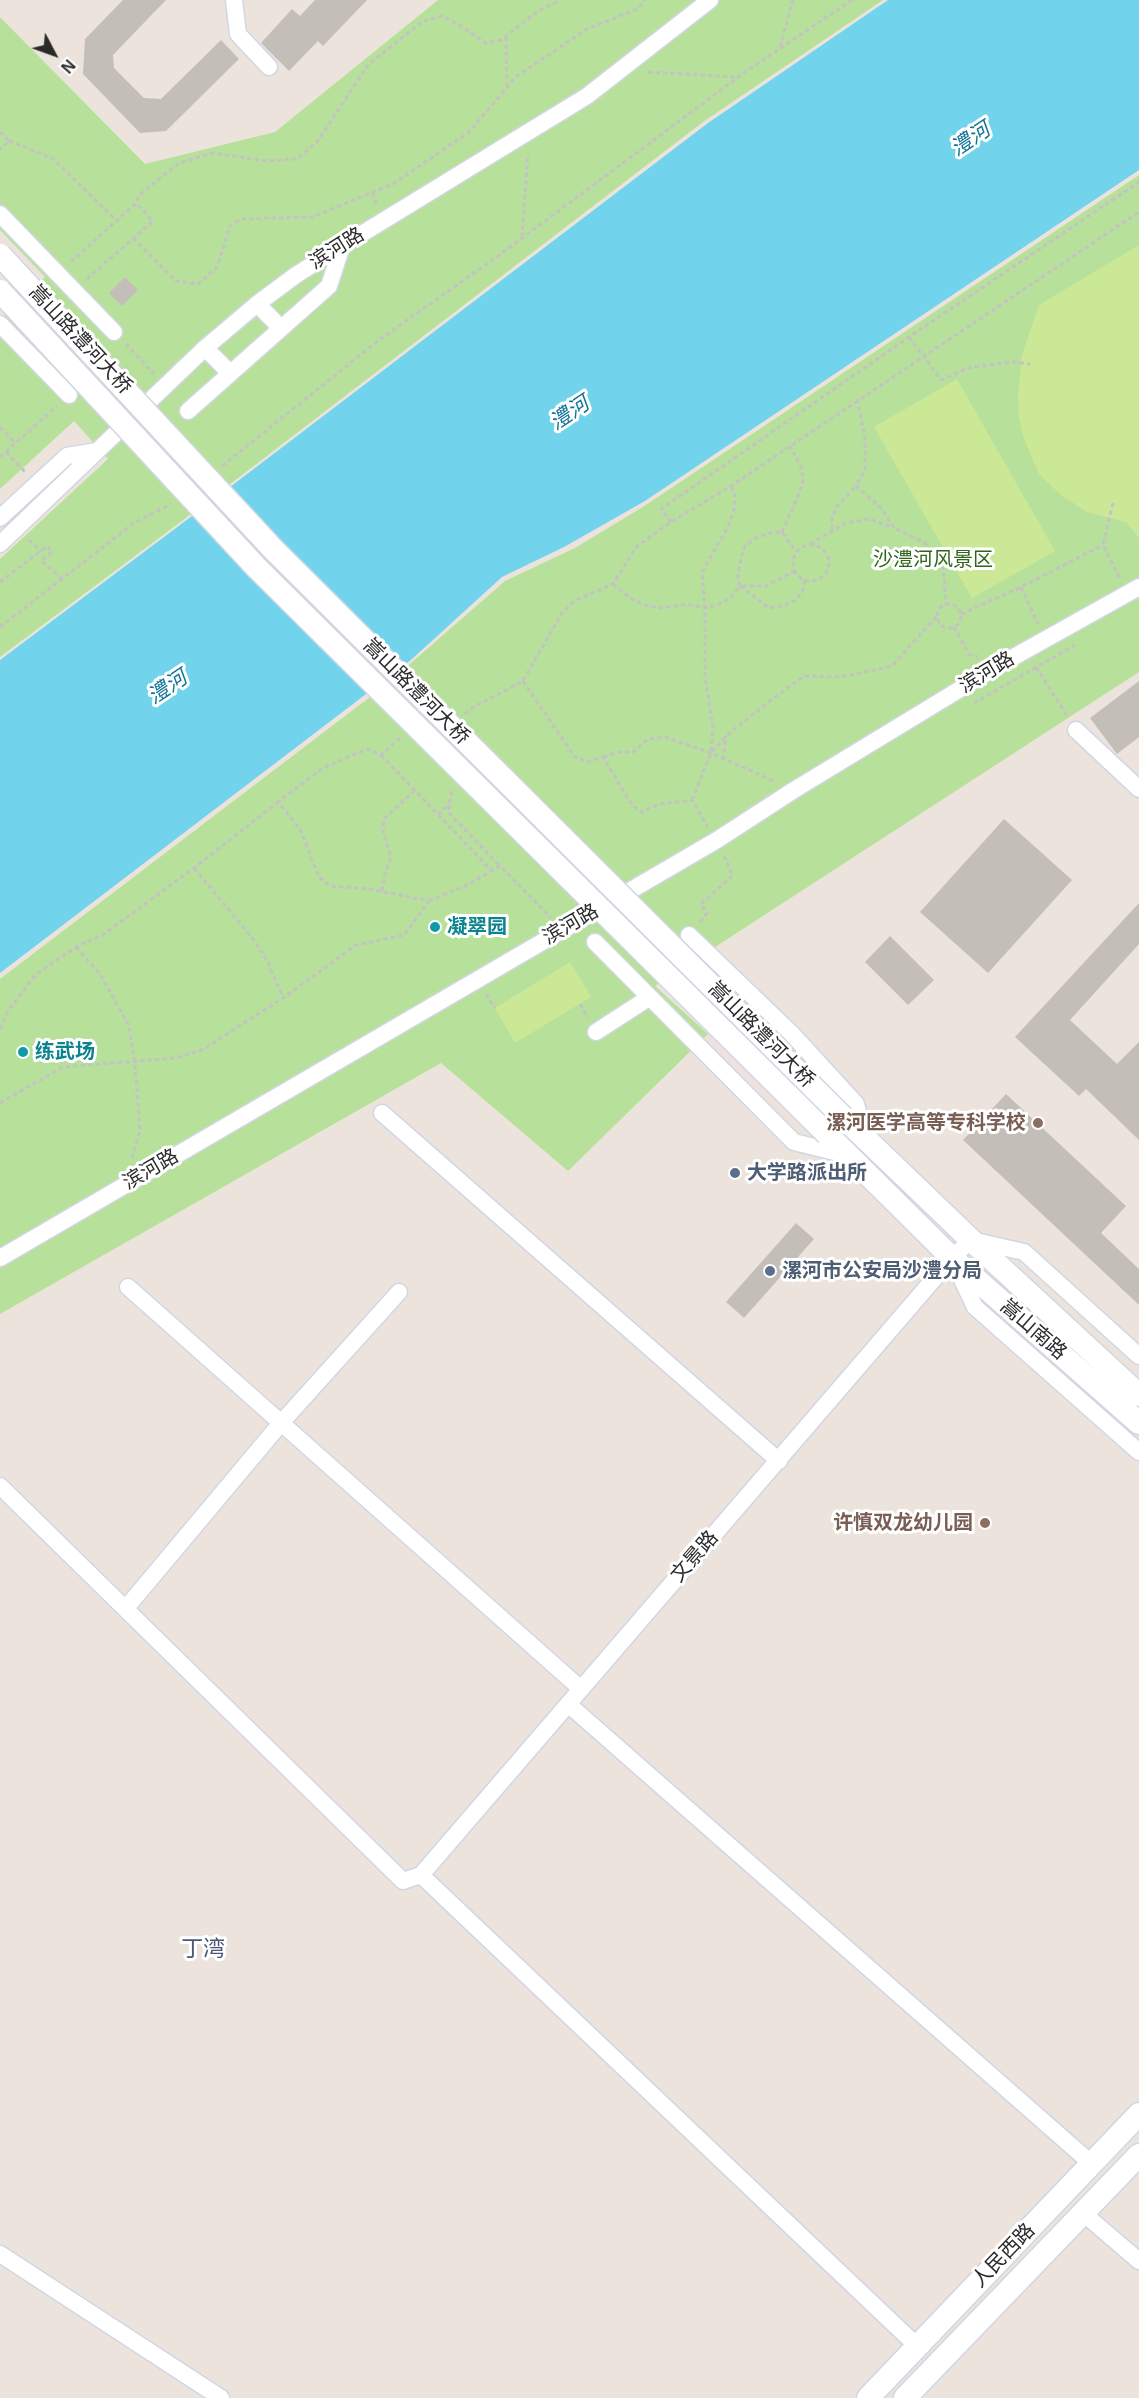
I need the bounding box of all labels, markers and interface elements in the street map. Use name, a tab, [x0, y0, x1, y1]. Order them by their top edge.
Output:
north arrow	[24, 24, 84, 84]
text: N	[58, 56, 78, 76]
water label: 澧河	[947, 118, 995, 162]
street label: 滨河路	[305, 223, 369, 275]
street label: 嵩山路澧河大桥	[23, 281, 137, 399]
water label: 澧河	[546, 392, 594, 436]
park label: 沙澧河风景区	[873, 548, 993, 572]
street label: 嵩山路澧河大桥	[358, 634, 474, 750]
street label: 滨河路	[955, 647, 1019, 699]
water label: 澧河	[144, 666, 192, 710]
street label: 滨河路	[539, 900, 603, 950]
place label: 凝翠园	[447, 915, 507, 939]
marker: 凝翠园	[428, 920, 442, 934]
street label: 嵩山路澧河大桥	[703, 977, 819, 1093]
place label: 练武场	[35, 1040, 95, 1064]
marker: 练武场	[16, 1045, 30, 1059]
place label: 漯河医学高等专科学校	[826, 1111, 1026, 1135]
marker: 漯河医学高等专科学校	[1031, 1116, 1045, 1130]
street label: 滨河路	[119, 1145, 183, 1195]
place label: 大学路派出所	[747, 1161, 867, 1185]
marker: 大学路派出所	[728, 1166, 742, 1180]
place label: 漯河市公安局沙澧分局	[782, 1259, 982, 1283]
marker: 漯河市公安局沙澧分局	[763, 1264, 777, 1278]
street label: 嵩山南路	[995, 1295, 1071, 1365]
place label: 许慎双龙幼儿园	[833, 1511, 973, 1535]
marker: 许慎双龙幼儿园	[978, 1516, 992, 1530]
street label: 文景路	[666, 1526, 724, 1588]
district label: 丁湾	[181, 1937, 225, 1963]
street label: 人民西路	[968, 2219, 1040, 2293]

